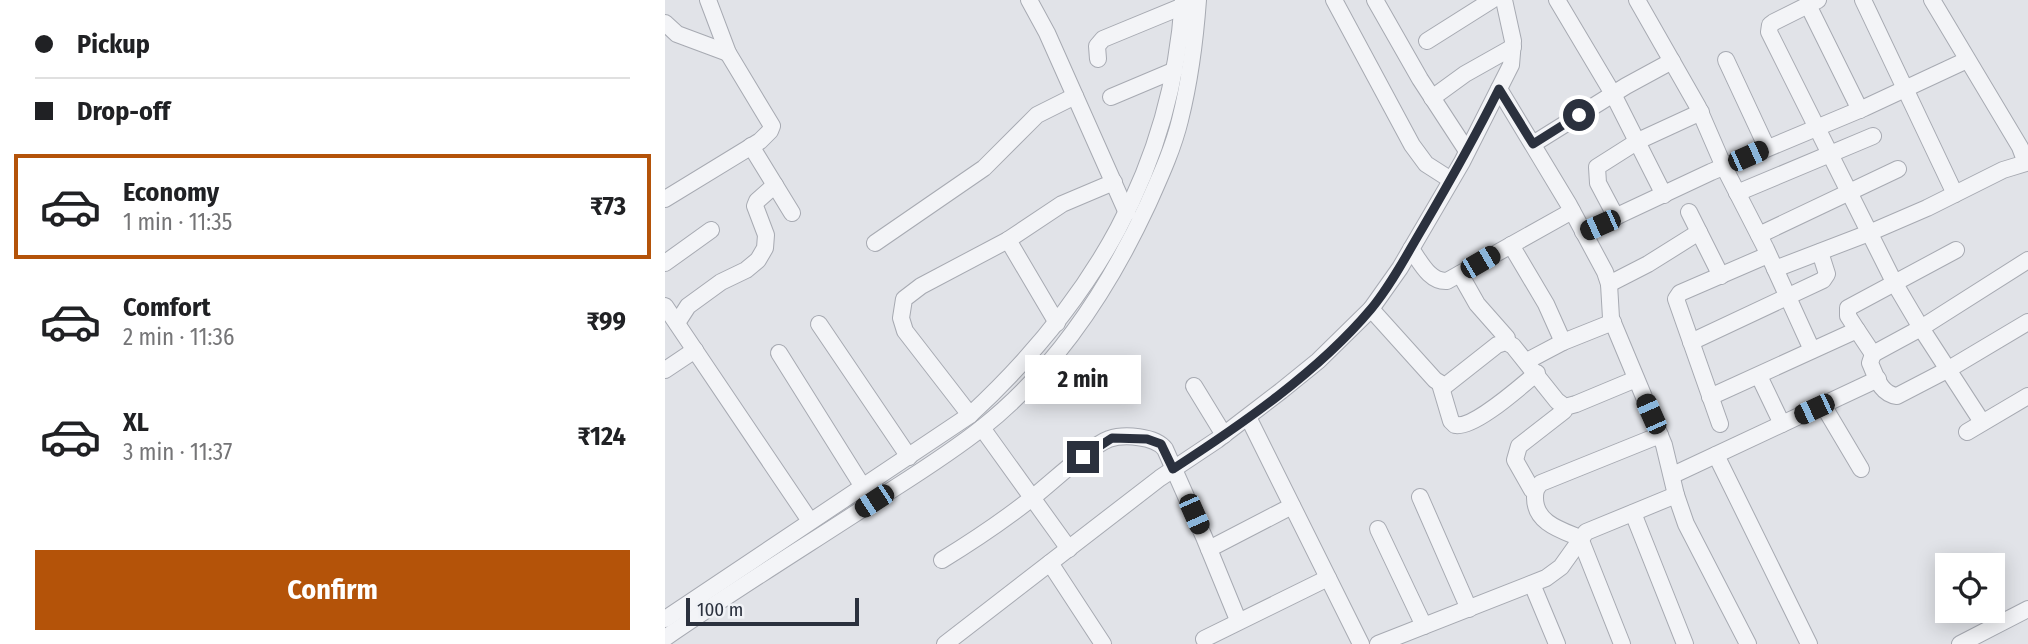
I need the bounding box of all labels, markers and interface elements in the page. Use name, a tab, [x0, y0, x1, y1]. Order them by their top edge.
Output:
text: Pickup	[77, 29, 150, 60]
text: Drop-off	[77, 96, 170, 127]
route start	[1563, 99, 1595, 131]
car	[1725, 138, 1772, 174]
icon: car	[39, 175, 102, 238]
text: Economy	[123, 177, 219, 208]
text: ₹73	[590, 191, 626, 222]
car	[1577, 207, 1624, 243]
text: 1 min · 11:35	[123, 208, 232, 236]
car	[1457, 242, 1504, 282]
icon: car	[39, 290, 102, 353]
text: Comfort	[123, 292, 211, 323]
text: ₹99	[586, 306, 626, 337]
text: 2 min · 11:36	[123, 323, 234, 351]
callout: 2 min	[1025, 356, 1141, 405]
text: 2 min	[1058, 365, 1109, 393]
car	[1633, 391, 1670, 437]
car	[1791, 391, 1838, 427]
icon: car	[39, 405, 102, 468]
text: XL	[123, 407, 149, 438]
text: ₹124	[577, 421, 626, 452]
text: 3 min · 11:37	[123, 438, 232, 466]
route end	[1067, 441, 1099, 473]
car	[851, 481, 898, 521]
car	[1176, 491, 1213, 537]
button: Confirm	[35, 550, 630, 630]
map controls	[1935, 553, 2005, 623]
button: locate	[1935, 553, 2005, 623]
scale bar	[686, 595, 859, 627]
text: 100 m	[697, 598, 743, 621]

